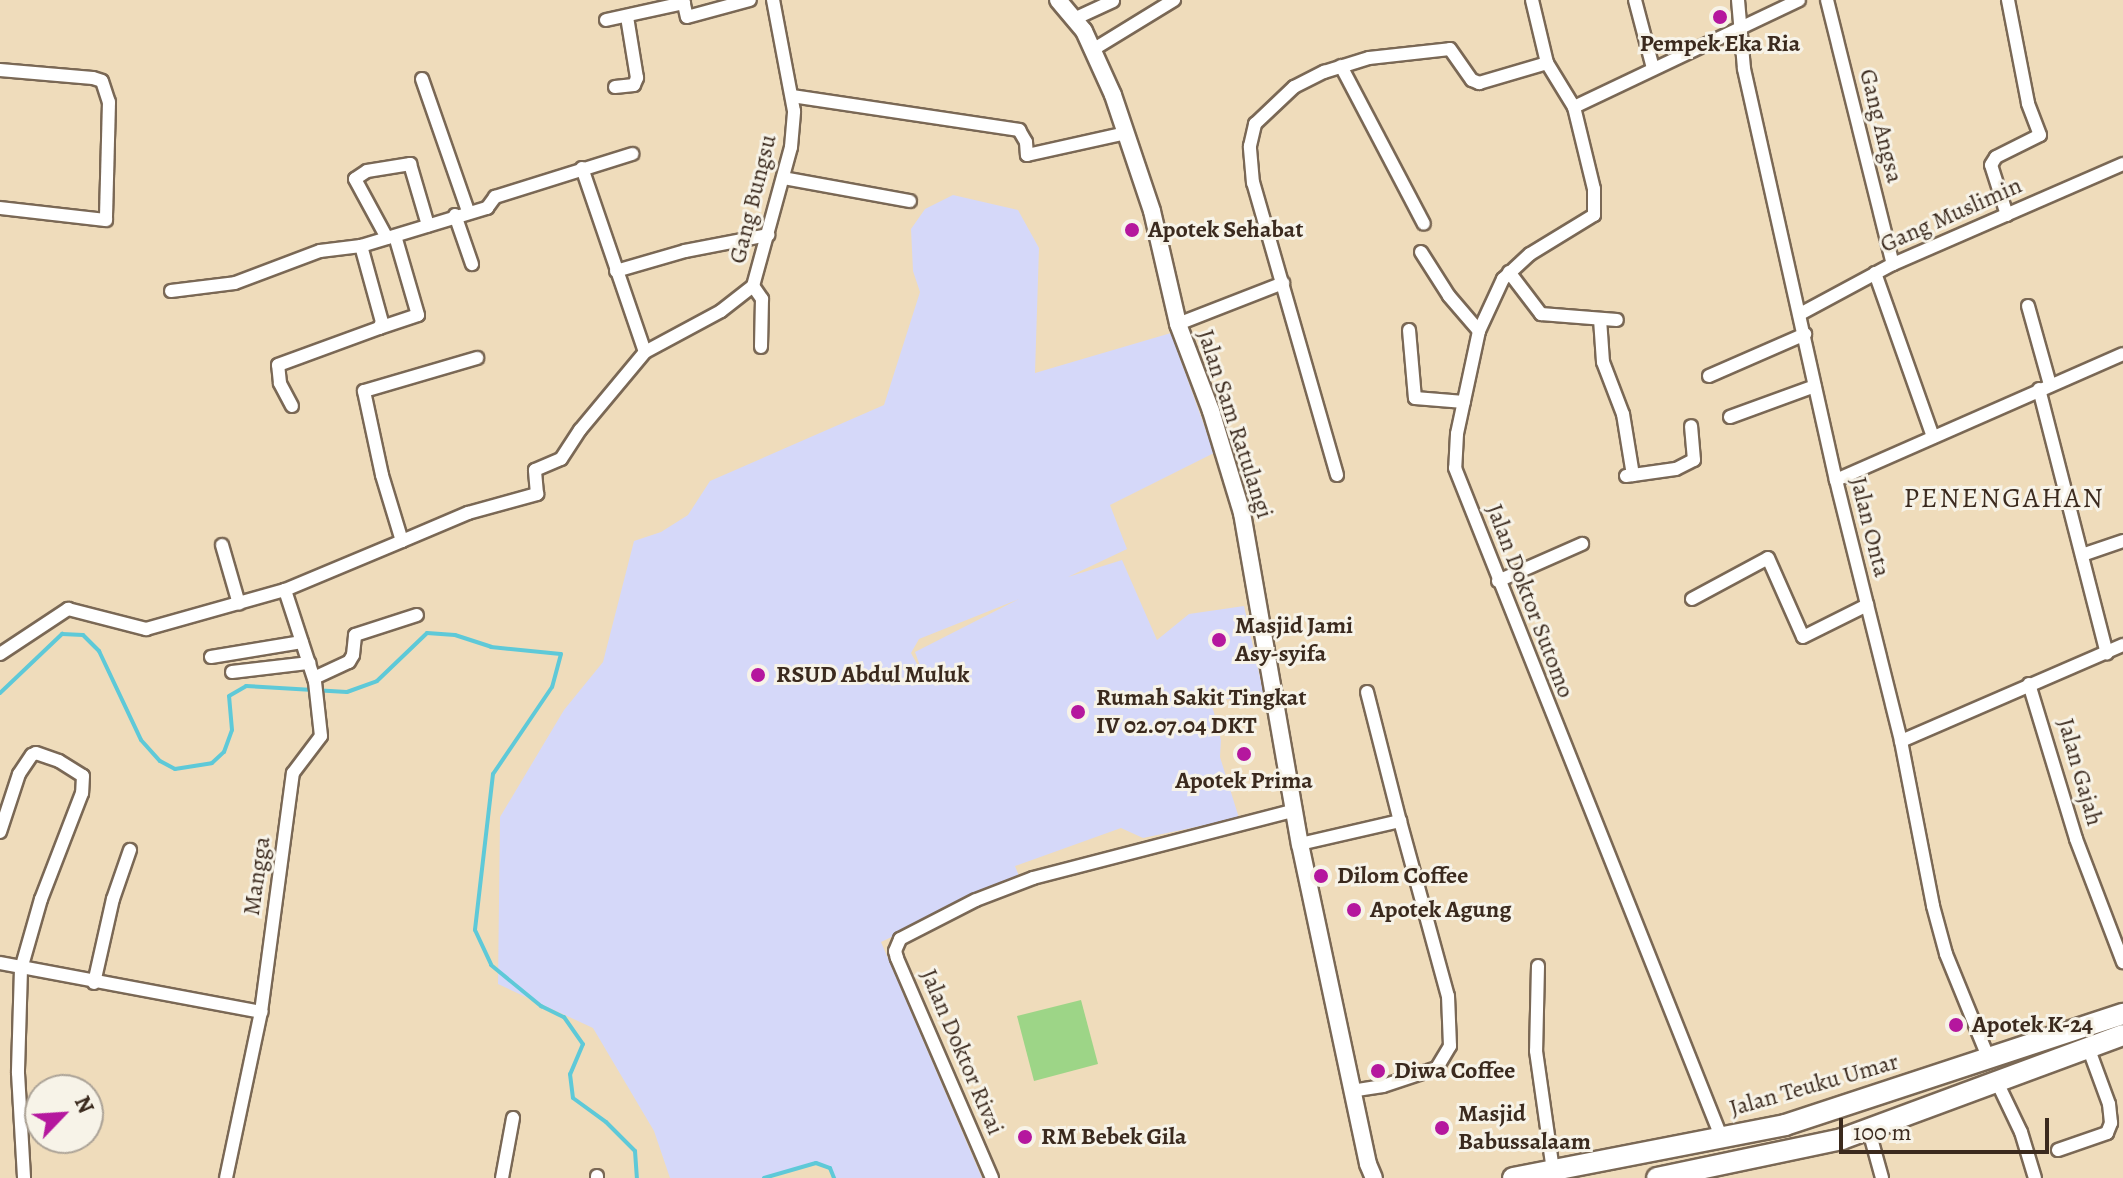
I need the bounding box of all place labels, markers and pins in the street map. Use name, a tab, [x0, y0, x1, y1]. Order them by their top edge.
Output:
marker: Pempek Eka Ria	[1711, 8, 1729, 26]
place label: Pempek Eka Ria	[1640, 30, 1800, 58]
place label: Apotek Sehabat	[1148, 216, 1303, 244]
marker: Apotek Sehabat	[1123, 221, 1141, 239]
place label: Masjid Jami Asy-syifa	[1235, 612, 1353, 668]
marker: Masjid Jami Asy-syifa	[1210, 631, 1228, 649]
place label: RSUD Abdul Muluk	[776, 661, 969, 689]
marker: RSUD Abdul Muluk	[747, 664, 769, 686]
place label: Rumah Sakit Tingkat IV 02.07.04 DKT	[1096, 684, 1306, 740]
marker: Rumah Sakit Tingkat IV 02.07.04 DKT	[1067, 701, 1089, 723]
marker: Apotek Prima	[1235, 745, 1253, 763]
place label: Apotek Prima	[1175, 767, 1313, 795]
place label: Dilom Coffee	[1337, 862, 1468, 890]
marker: Dilom Coffee	[1312, 867, 1330, 885]
place label: Apotek Agung	[1370, 896, 1511, 924]
marker: Apotek Agung	[1345, 901, 1363, 919]
place label: Apotek K-24	[1972, 1011, 2093, 1039]
marker: Apotek K-24	[1947, 1016, 1965, 1034]
place label: Diwa Coffee	[1394, 1057, 1515, 1085]
marker: Diwa Coffee	[1369, 1062, 1387, 1080]
place label: Masjid Babussalaam	[1458, 1100, 1591, 1156]
marker: Masjid Babussalaam	[1433, 1119, 1451, 1137]
place label: RM Bebek Gila	[1041, 1123, 1187, 1151]
marker: RM Bebek Gila	[1016, 1128, 1034, 1146]

